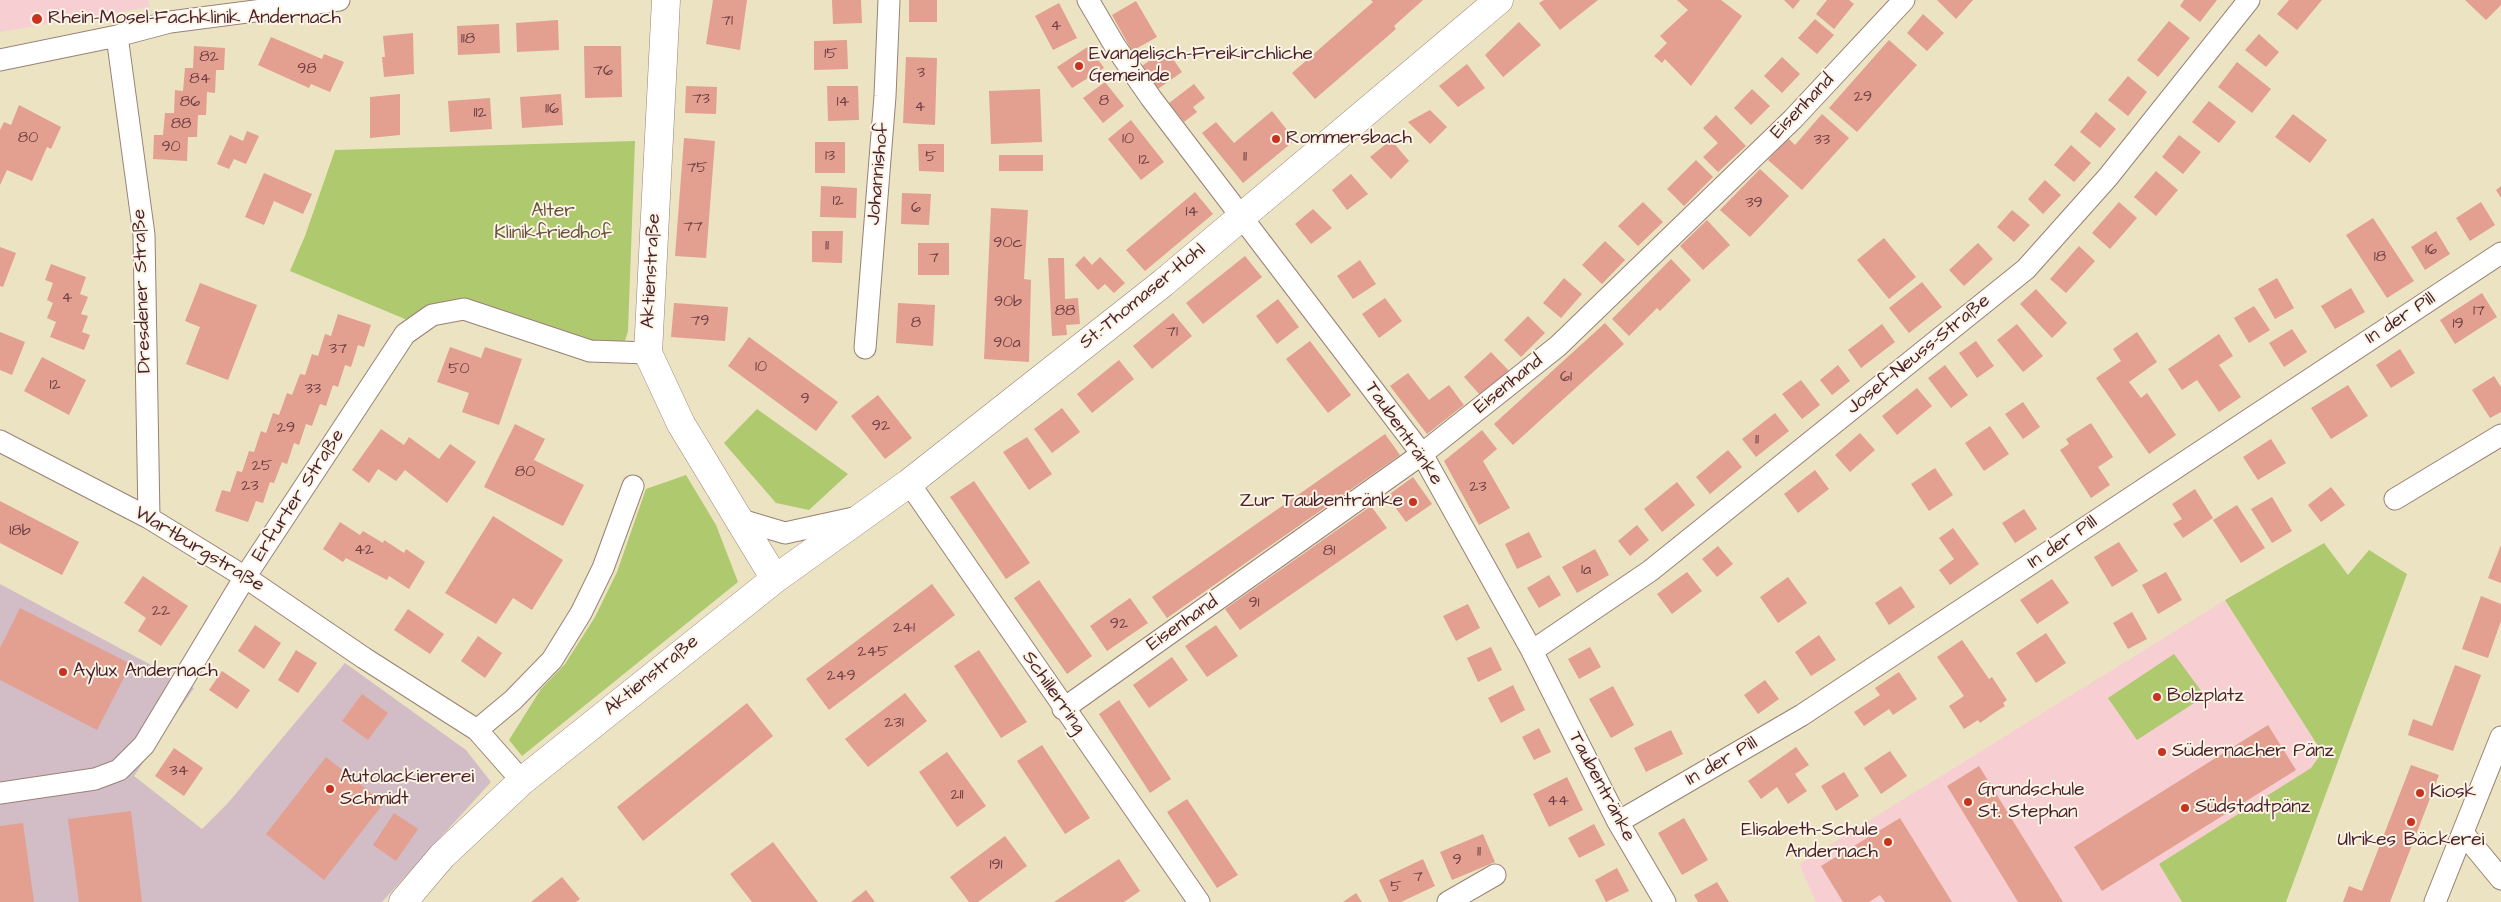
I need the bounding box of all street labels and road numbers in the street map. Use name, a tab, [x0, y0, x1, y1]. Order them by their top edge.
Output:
street label: Eisenhand	[1766, 70, 1840, 144]
street label: Johannishof	[863, 122, 895, 226]
street label: Dresdener Straße	[129, 208, 157, 374]
street label: Aktienstraße	[638, 213, 666, 329]
street label: St.-Thomaser-Hohl	[1075, 239, 1211, 355]
street label: In der Pill	[2362, 288, 2440, 350]
street label: Josef-Neuss-Straße	[1843, 290, 1995, 420]
street label: Eisenhand	[1470, 350, 1548, 420]
street label: Taubentränke	[1359, 378, 1447, 490]
street label: Erfurter Straße	[248, 426, 350, 566]
street label: Wartburgstraße	[130, 502, 268, 598]
street label: In der Pill	[2024, 511, 2102, 575]
street label: Eisenhand	[1143, 591, 1223, 657]
street label: Aktienstraße	[600, 631, 704, 721]
street label: Schillerring	[1016, 647, 1090, 739]
street label: Taubentränke	[1563, 728, 1639, 846]
street label: In der Pill	[1682, 732, 1762, 792]

